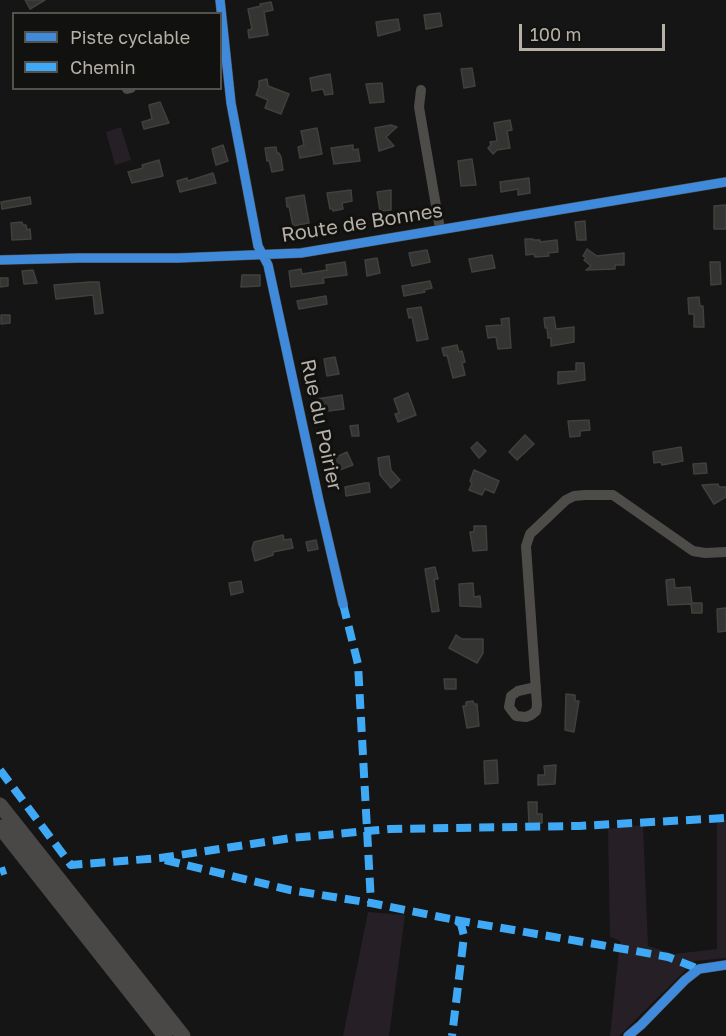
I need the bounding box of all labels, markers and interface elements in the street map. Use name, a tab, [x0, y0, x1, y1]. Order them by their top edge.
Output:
legend	[12, 12, 222, 90]
scale bar	[522, 12, 668, 50]
text: 100 m	[530, 23, 581, 45]
text: Piste cyclable	[70, 26, 190, 48]
text: Chemin	[70, 56, 136, 78]
street label: Route de Bonnes	[280, 198, 444, 248]
street label: Rue du Poirier	[295, 357, 347, 493]

